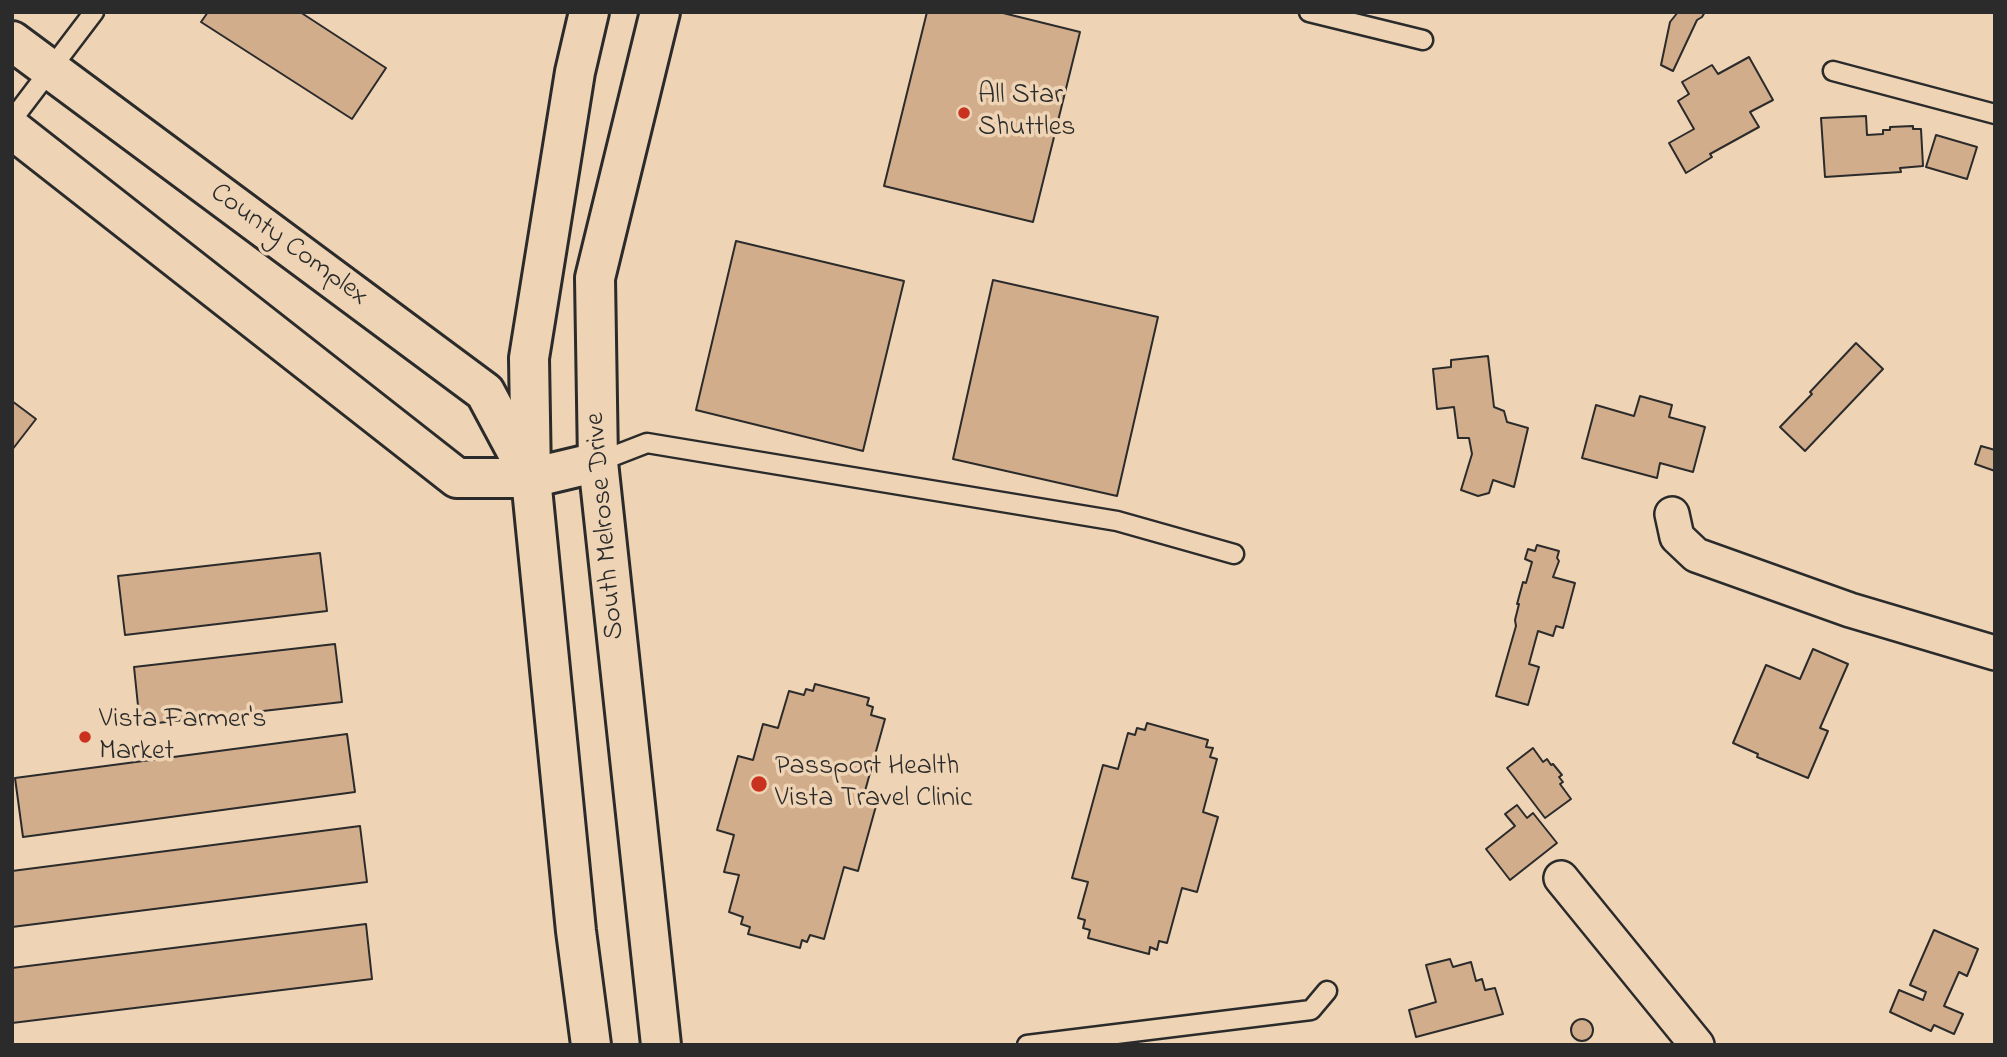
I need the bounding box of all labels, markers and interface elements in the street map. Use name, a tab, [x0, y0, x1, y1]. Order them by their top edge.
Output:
place label: All Star Shuttles	[978, 80, 1076, 146]
marker: All Star Shuttles	[956, 105, 972, 121]
street label: County Complex	[202, 177, 374, 315]
street label: South Melrose Drive	[580, 411, 634, 641]
place label: Vista Farmer's Market	[99, 704, 266, 770]
marker: Vista Farmer's Market	[77, 729, 93, 745]
place label: Passport Health Vista Travel Clinic	[775, 751, 973, 817]
marker: Passport Health Vista Travel Clinic	[749, 774, 769, 794]

